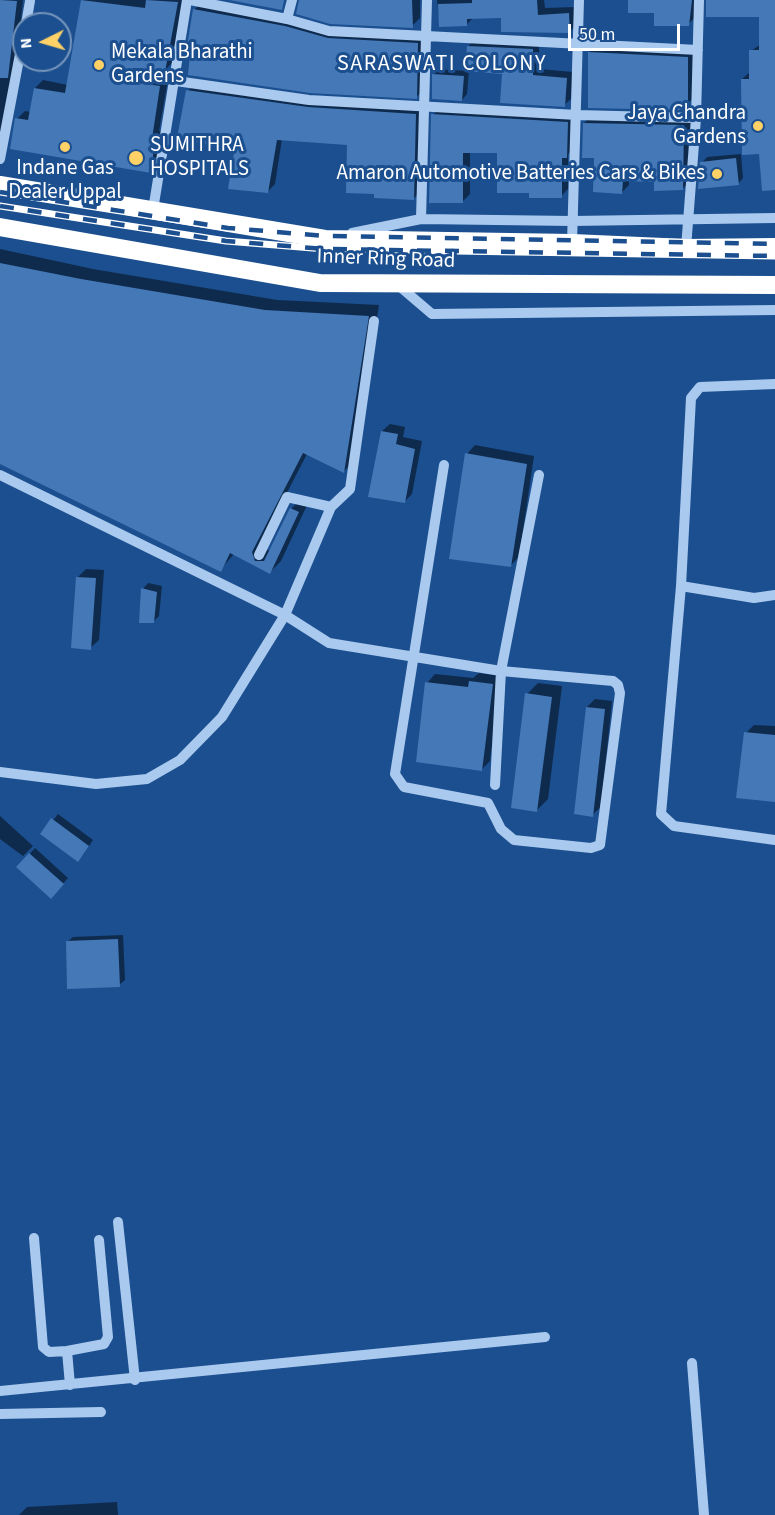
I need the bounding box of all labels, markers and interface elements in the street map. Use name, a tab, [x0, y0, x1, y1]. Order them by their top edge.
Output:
north arrow	[12, 12, 72, 72]
scale bar	[571, 12, 684, 50]
text: 50 m	[579, 22, 615, 47]
text: N	[15, 37, 37, 50]
place label: Mekala Bharathi Gardens	[111, 40, 253, 90]
district label: SARASWATI COLONY	[337, 52, 547, 78]
marker: Mekala Bharathi Gardens	[92, 58, 106, 72]
place label: Jaya Chandra Gardens	[627, 101, 746, 151]
marker: Jaya Chandra Gardens	[751, 119, 765, 133]
place label: SUMITHRA HOSPITALS	[150, 133, 249, 183]
marker: Indane Gas Dealer Uppal	[58, 140, 72, 154]
marker: SUMITHRA HOSPITALS	[127, 149, 145, 167]
place label: Indane Gas Dealer Uppal	[8, 156, 122, 206]
place label: Amaron Automotive Batteries Cars & Bikes	[337, 161, 705, 187]
marker: Amaron Automotive Batteries Cars & Bikes	[710, 167, 724, 181]
street label: Inner Ring Road	[316, 245, 456, 275]

